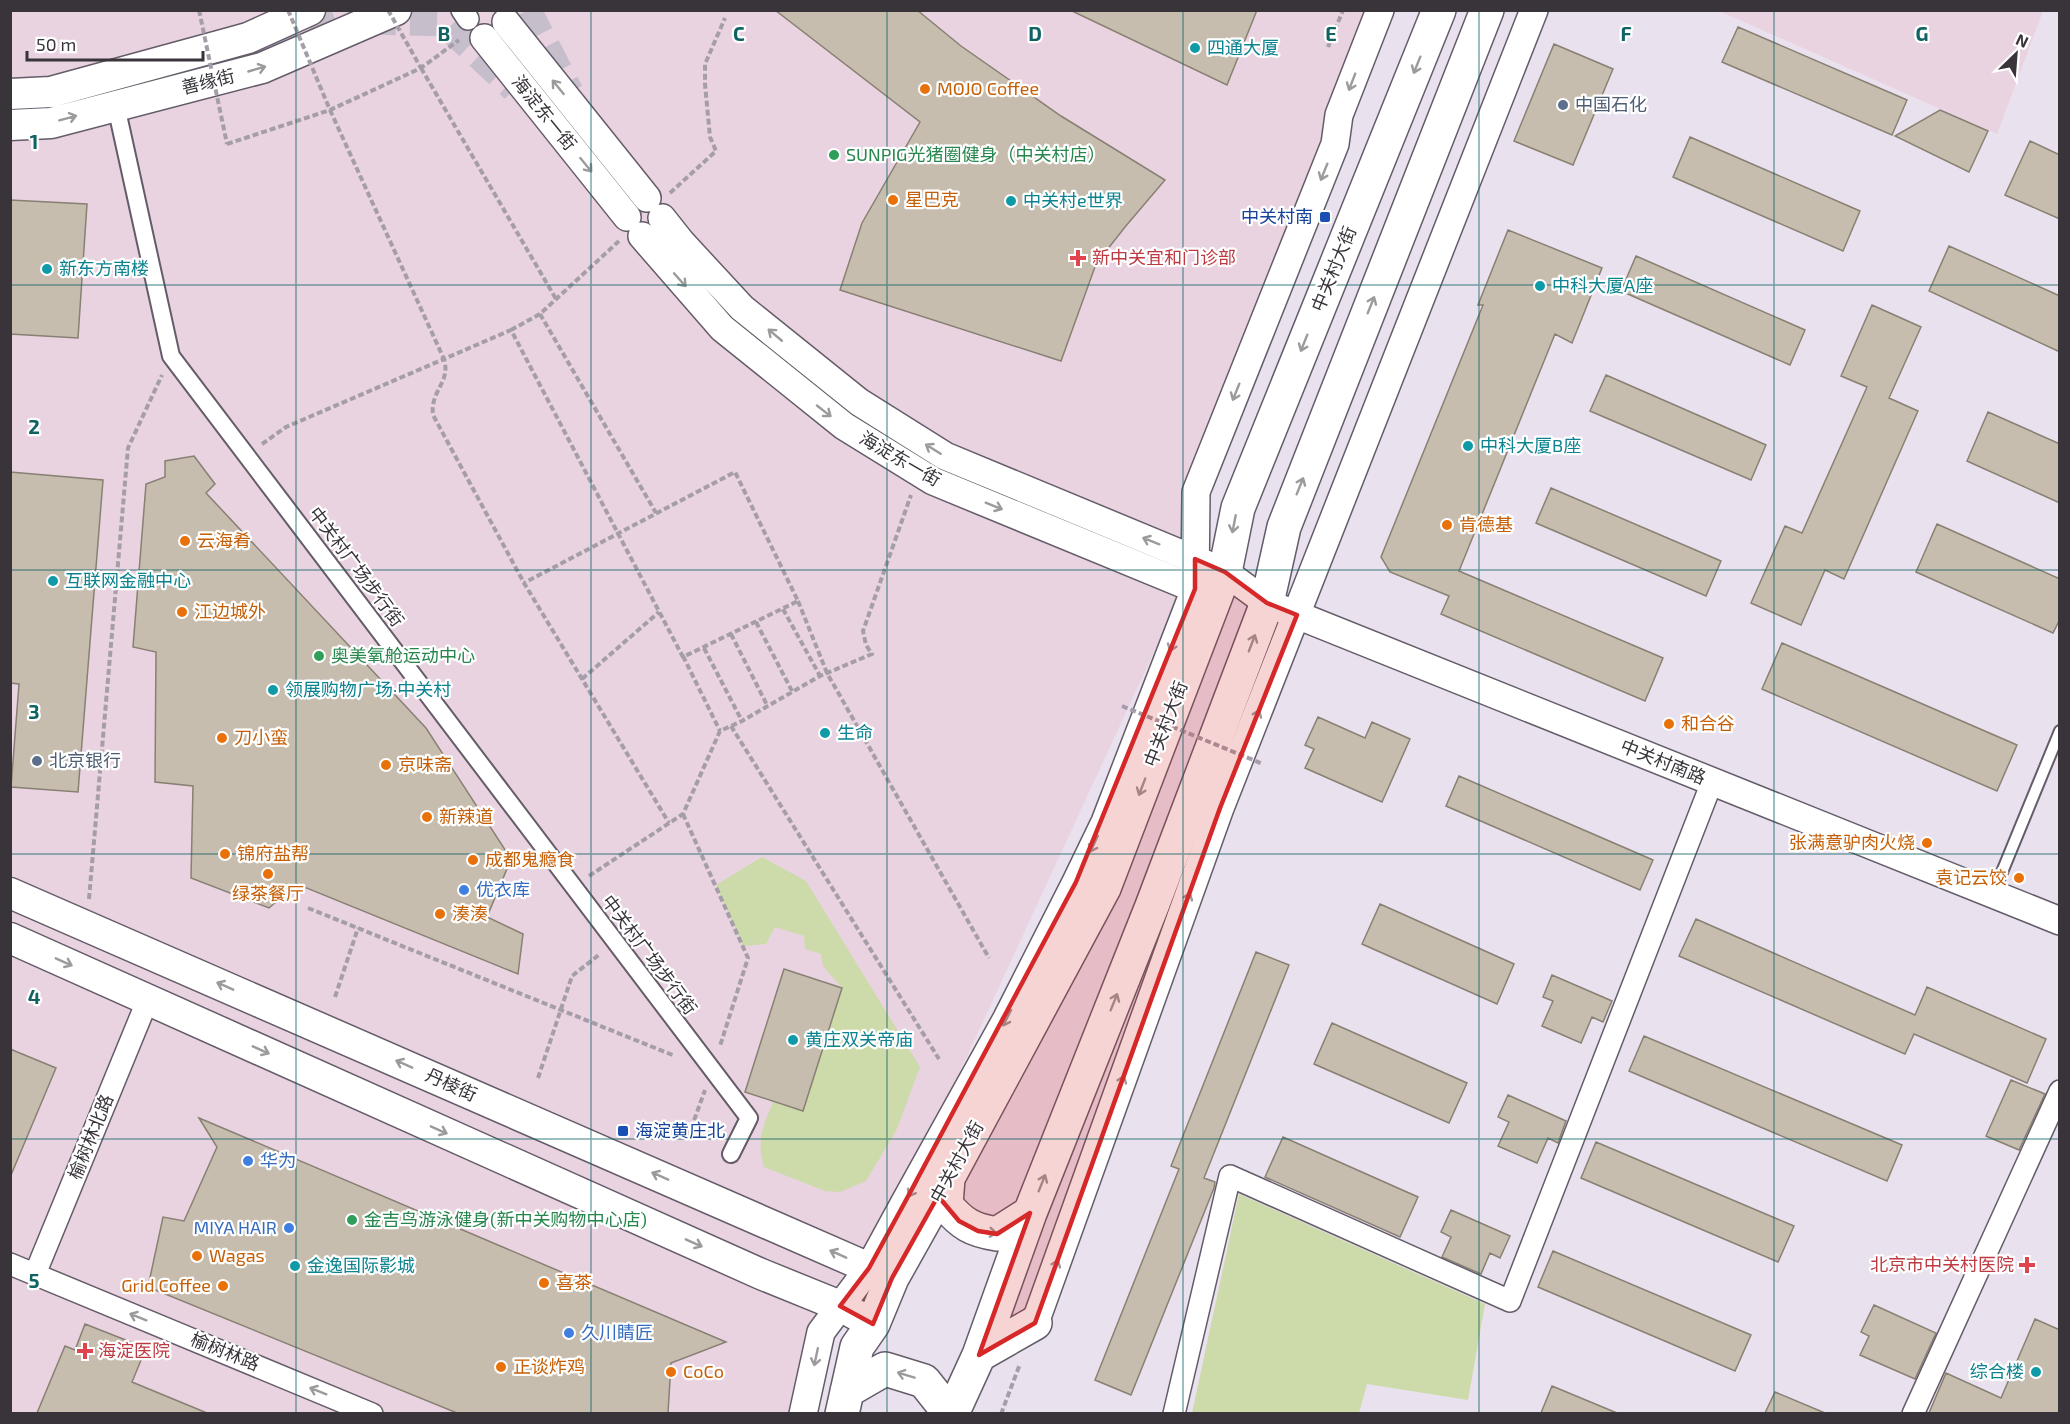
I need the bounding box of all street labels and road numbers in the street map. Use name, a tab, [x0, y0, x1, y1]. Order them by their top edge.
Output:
street label: 善缘街	[179, 64, 237, 98]
street label: 海淀东一街	[508, 70, 582, 154]
street label: 中关村大街	[1306, 223, 1360, 314]
street label: 海淀东一街	[856, 426, 945, 490]
street label: 中关村广场步行街	[305, 502, 409, 631]
street label: 中关村大街	[1139, 678, 1191, 770]
street label: 中关村南路	[1618, 734, 1709, 788]
street label: 中关村广场步行街	[598, 890, 702, 1019]
street label: 丹棱街	[422, 1063, 481, 1105]
street label: 榆树林北路	[63, 1091, 117, 1182]
street label: 中关村大街	[925, 1117, 988, 1206]
street label: 榆树林路	[188, 1327, 263, 1375]

